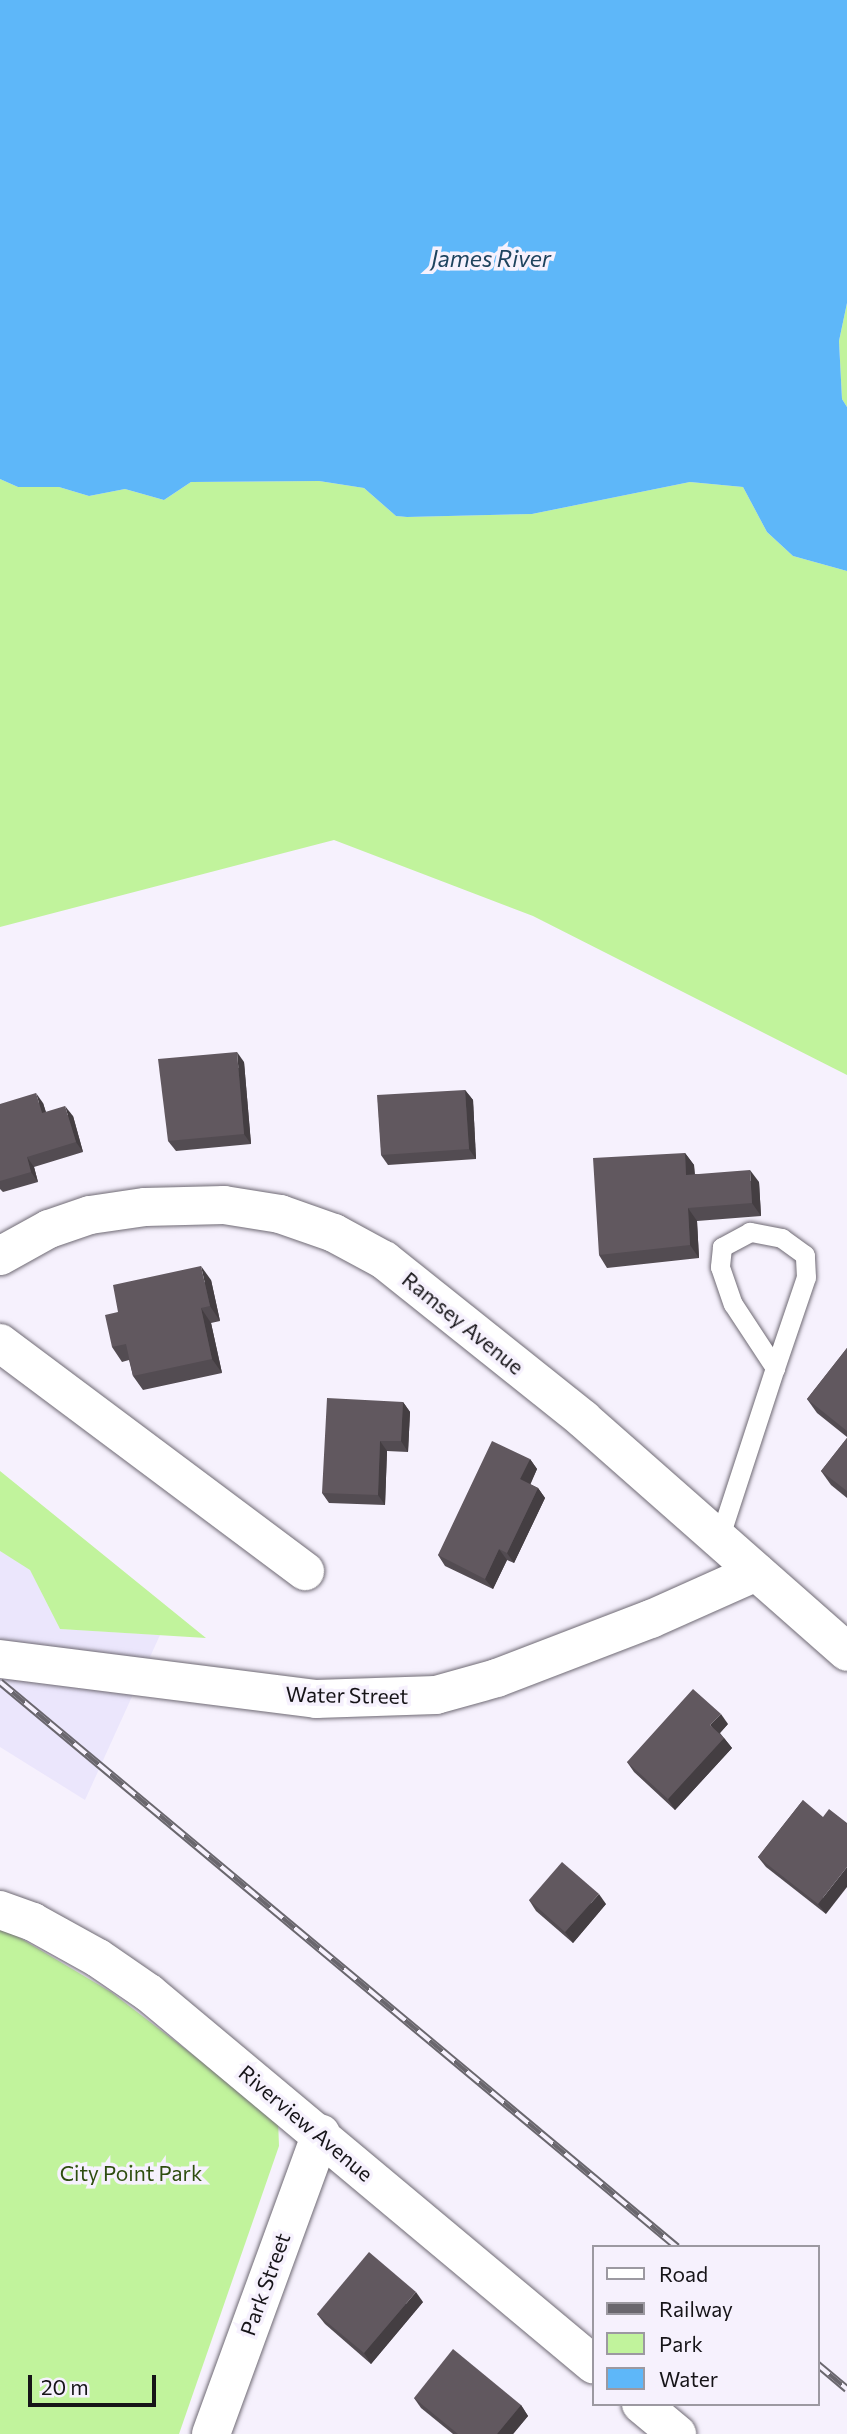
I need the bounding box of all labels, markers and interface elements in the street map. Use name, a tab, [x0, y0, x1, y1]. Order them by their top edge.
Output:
water label: James River	[431, 244, 551, 272]
street label: Ramsey Avenue	[397, 1266, 529, 1380]
street label: Water Street	[285, 1681, 409, 1709]
street label: Riverview Avenue	[234, 2060, 378, 2186]
park label: City Point Park	[60, 2160, 202, 2186]
street label: Park Street	[235, 2229, 295, 2339]
legend	[592, 2245, 819, 2406]
text: Road	[659, 2261, 708, 2286]
text: Railway	[659, 2296, 733, 2321]
text: Park	[659, 2331, 703, 2356]
scale bar	[32, 2360, 159, 2404]
text: Water	[659, 2366, 718, 2391]
text: 20 m	[41, 2374, 89, 2399]

